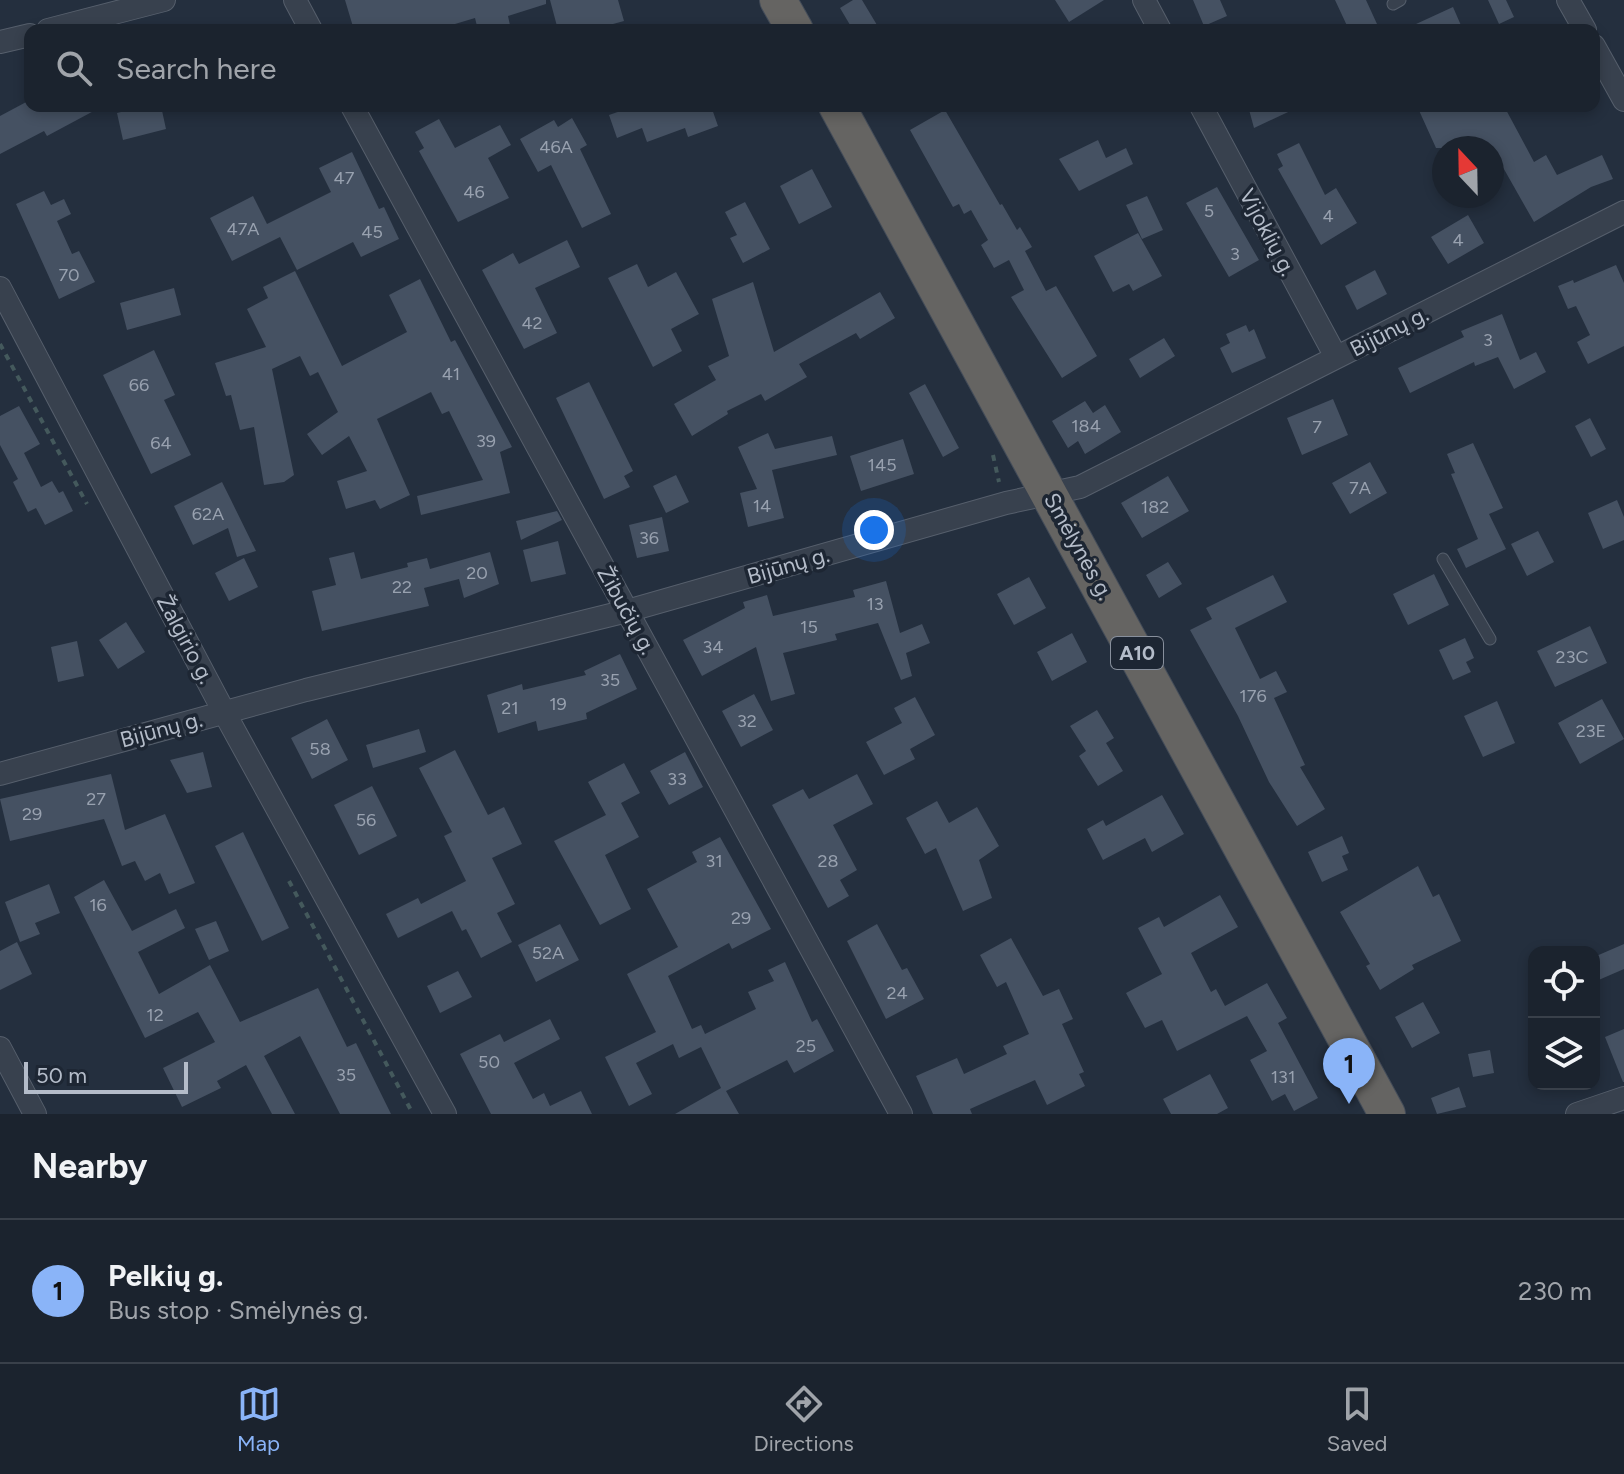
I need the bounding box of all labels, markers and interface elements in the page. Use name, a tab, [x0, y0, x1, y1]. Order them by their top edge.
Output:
search box	[24, 24, 1600, 112]
icon: search	[52, 46, 96, 90]
text: Search here	[116, 50, 276, 87]
house number: 46A	[539, 136, 573, 158]
north arrow	[1432, 136, 1504, 208]
house number: 47	[334, 167, 355, 189]
house number: 46	[463, 181, 485, 203]
street label: Vijoklių g.	[1233, 184, 1302, 280]
house number: 5	[1204, 200, 1214, 222]
house number: 4	[1322, 205, 1334, 227]
house number: 47A	[226, 218, 260, 240]
house number: 45	[361, 221, 383, 243]
house number: 4	[1452, 229, 1464, 251]
house number: 3	[1230, 243, 1240, 265]
house number: 70	[58, 264, 80, 286]
street label: Bijūnų g.	[1346, 300, 1433, 363]
house number: 42	[521, 312, 543, 334]
house number: 3	[1483, 329, 1493, 351]
house number: 41	[442, 363, 460, 385]
house number: 66	[129, 374, 149, 396]
house number: 184	[1071, 415, 1101, 437]
house number: 7	[1312, 416, 1322, 438]
house number: 39	[476, 430, 496, 452]
house number: 64	[150, 432, 172, 454]
house number: 145	[868, 454, 896, 476]
house number: 7A	[1349, 477, 1371, 499]
street label: Smėlynės g.	[1038, 488, 1119, 604]
house number: 14	[753, 495, 771, 517]
house number: 182	[1141, 496, 1169, 518]
house number: 62A	[192, 503, 224, 525]
your location	[854, 510, 894, 550]
house number: 36	[639, 527, 659, 549]
street label: Bijūnų g.	[744, 541, 832, 590]
street label: Žibučių g.	[591, 561, 662, 659]
house number: 20	[466, 562, 488, 584]
house number: 22	[392, 576, 412, 598]
street label: Žalgirio g.	[151, 590, 220, 688]
house number: 13	[866, 593, 884, 615]
house number: 15	[800, 616, 818, 638]
house number: 34	[703, 636, 723, 658]
road number: A10	[1111, 637, 1163, 669]
house number: 23C	[1556, 646, 1588, 668]
house number: 35	[600, 669, 620, 691]
house number: 176	[1239, 685, 1267, 707]
house number: 19	[549, 693, 567, 715]
house number: 21	[501, 697, 519, 719]
street label: Bijūnų g.	[117, 706, 205, 753]
house number: 32	[737, 710, 757, 732]
house number: 23E	[1576, 720, 1606, 742]
house number: 58	[309, 738, 331, 760]
house number: 33	[667, 768, 687, 790]
house number: 27	[86, 788, 106, 810]
house number: 29	[22, 803, 42, 825]
house number: 56	[356, 809, 376, 831]
house number: 31	[705, 850, 723, 872]
house number: 28	[817, 850, 839, 872]
house number: 16	[89, 894, 107, 916]
house number: 29	[731, 907, 751, 929]
house number: 52A	[532, 942, 564, 964]
map controls	[1528, 946, 1600, 1090]
button: locate	[1528, 946, 1600, 1018]
house number: 24	[886, 982, 908, 1004]
house number: 12	[146, 1004, 164, 1026]
button: layers	[1528, 1018, 1600, 1090]
house number: 25	[796, 1035, 816, 1057]
pin: 1	[1323, 1038, 1375, 1104]
house number: 50	[478, 1051, 500, 1073]
scale bar	[24, 1058, 188, 1094]
text: 50 m	[36, 1062, 87, 1089]
house number: 35	[336, 1064, 356, 1086]
house number: 131	[1271, 1066, 1295, 1088]
text: Nearby	[32, 1146, 147, 1187]
text: Pelkių g.	[108, 1257, 223, 1294]
text: 1	[53, 1275, 63, 1307]
text: 230 m	[1518, 1275, 1592, 1307]
text: Bus stop · Smėlynės g.	[108, 1294, 368, 1326]
tab: Map	[237, 1382, 281, 1457]
tab: Directions	[754, 1382, 854, 1457]
tab: Saved	[1327, 1382, 1387, 1457]

